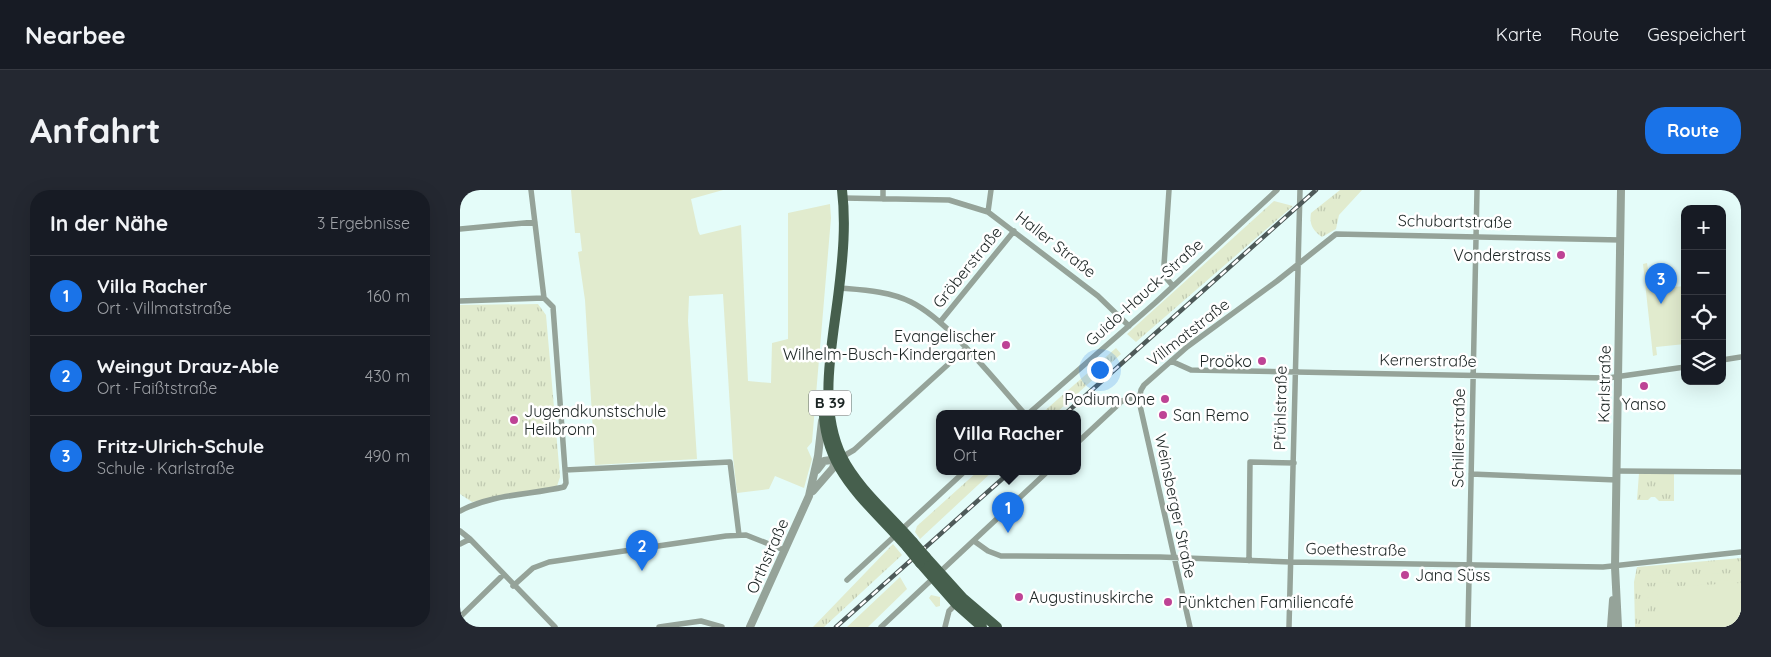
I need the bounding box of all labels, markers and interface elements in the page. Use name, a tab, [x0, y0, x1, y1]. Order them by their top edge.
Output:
text: Nearbee	[25, 20, 126, 50]
text: Karte	[1496, 23, 1542, 46]
text: Route	[1570, 23, 1619, 46]
text: Gespeichert	[1647, 23, 1746, 46]
button: Route	[1645, 107, 1741, 154]
text: Anfahrt	[30, 108, 161, 152]
map controls	[1681, 205, 1726, 385]
button: +	[1681, 205, 1726, 250]
street label: Haller Straße	[1012, 206, 1100, 282]
text: In der Nähe	[50, 210, 168, 236]
street label: Schubartstraße	[1398, 210, 1512, 232]
text: 3 Ergebnisse	[317, 213, 410, 233]
street label: Gröberstraße	[928, 222, 1006, 312]
street label: Guido-Hauck-Straße	[1081, 234, 1207, 350]
place label: Vonderstrass	[1453, 245, 1551, 265]
marker: Vonderstrass	[1555, 249, 1567, 261]
button: −	[1681, 250, 1726, 295]
pin: 3	[1645, 263, 1677, 304]
text: Villa Racher	[97, 274, 207, 298]
text: 1	[63, 286, 69, 306]
text: 160 m	[367, 286, 410, 306]
street label: Villmatstraße	[1143, 294, 1233, 370]
button: locate	[1681, 295, 1726, 340]
text: Ort · Villmatstraße	[97, 298, 231, 318]
place label: Evangelischer Wilhelm-Busch-Kindergarten	[783, 326, 996, 364]
marker: Evangelischer Wilhelm-Busch-Kindergarten	[1000, 339, 1012, 351]
button: layers	[1681, 340, 1726, 385]
street label: Karlstraße	[1593, 345, 1615, 423]
street label: Kernerstraße	[1379, 349, 1477, 371]
place label: Proöko	[1199, 351, 1252, 371]
text: Weingut Drauz-Able	[97, 354, 279, 378]
marker: Proöko	[1256, 355, 1268, 367]
your location	[1087, 357, 1113, 383]
text: 2	[61, 366, 71, 386]
text: 430 m	[365, 366, 410, 386]
street label: Pfühlstraße	[1269, 366, 1291, 450]
text: Ort · Faißtstraße	[97, 378, 217, 398]
marker: Yanso	[1638, 380, 1650, 392]
street label: Schillerstraße	[1447, 388, 1469, 488]
place label: Podium One	[1064, 389, 1155, 409]
road number: B 39	[809, 390, 851, 416]
marker: Podium One	[1159, 393, 1171, 405]
place label: Yanso	[1622, 394, 1666, 414]
place label: Jugendkunstschule Heilbronn	[524, 401, 666, 439]
place label: San Remo	[1173, 405, 1249, 425]
marker: San Remo	[1157, 409, 1169, 421]
popup	[936, 410, 1081, 475]
marker: Jugendkunstschule Heilbronn	[508, 414, 520, 426]
text: Villa Racher	[953, 421, 1064, 445]
street label: Weinsberger Straße	[1151, 432, 1201, 580]
text: Fritz-Ulrich-Schule	[97, 434, 264, 458]
text: Ort	[953, 445, 977, 465]
text: 3	[62, 446, 70, 466]
text: 490 m	[364, 446, 410, 466]
text: Schule · Karlstraße	[97, 458, 235, 478]
pin: 1	[992, 492, 1024, 533]
street label: Orthstraße	[742, 515, 792, 597]
pin: 2	[626, 530, 658, 571]
street label: Goethestraße	[1305, 538, 1407, 560]
place label: Jana Süss	[1415, 565, 1490, 585]
marker: Jana Süss	[1399, 569, 1411, 581]
place label: Augustinuskirche	[1029, 587, 1154, 607]
marker: Augustinuskirche	[1013, 591, 1025, 603]
place label: Pünktchen Familiencafé	[1178, 592, 1354, 612]
marker: Pünktchen Familiencafé	[1162, 596, 1174, 608]

